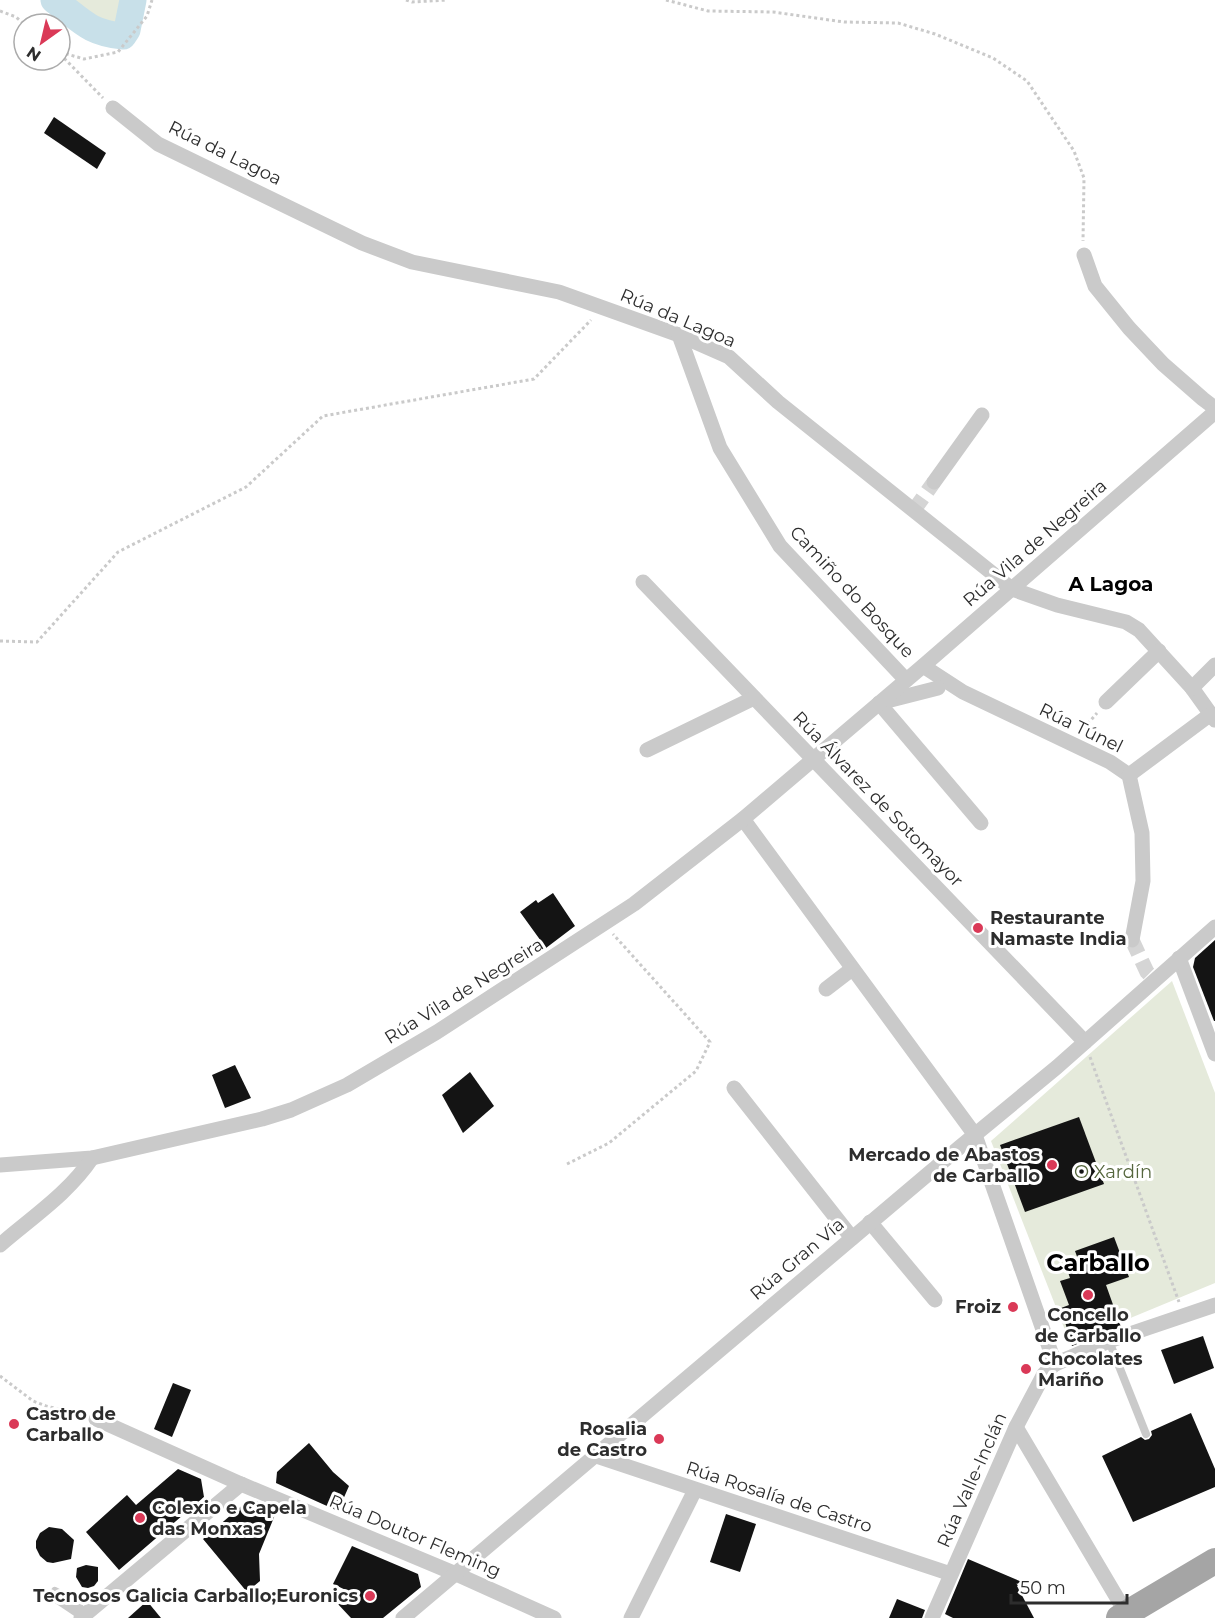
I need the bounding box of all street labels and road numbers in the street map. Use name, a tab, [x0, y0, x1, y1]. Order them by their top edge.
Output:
street label: Rúa da Lagoa	[165, 116, 285, 190]
street label: Rúa da Lagoa	[617, 284, 739, 352]
street label: Rúa Vila de Negreira	[959, 475, 1111, 611]
street label: Camiño do Bosque	[785, 521, 919, 663]
street label: Rúa Túnel	[1036, 698, 1126, 758]
street label: Rúa Álvarez de Sotomayor	[788, 707, 968, 891]
street label: Rúa Vila de Negreira	[381, 933, 547, 1049]
street label: Rúa Gran Vía	[745, 1213, 849, 1305]
street label: Rúa Valle-Inclán	[932, 1409, 1012, 1551]
street label: Rúa Rosalía de Castro	[683, 1456, 875, 1538]
street label: Rúa Doutor Fleming	[326, 1490, 504, 1582]

